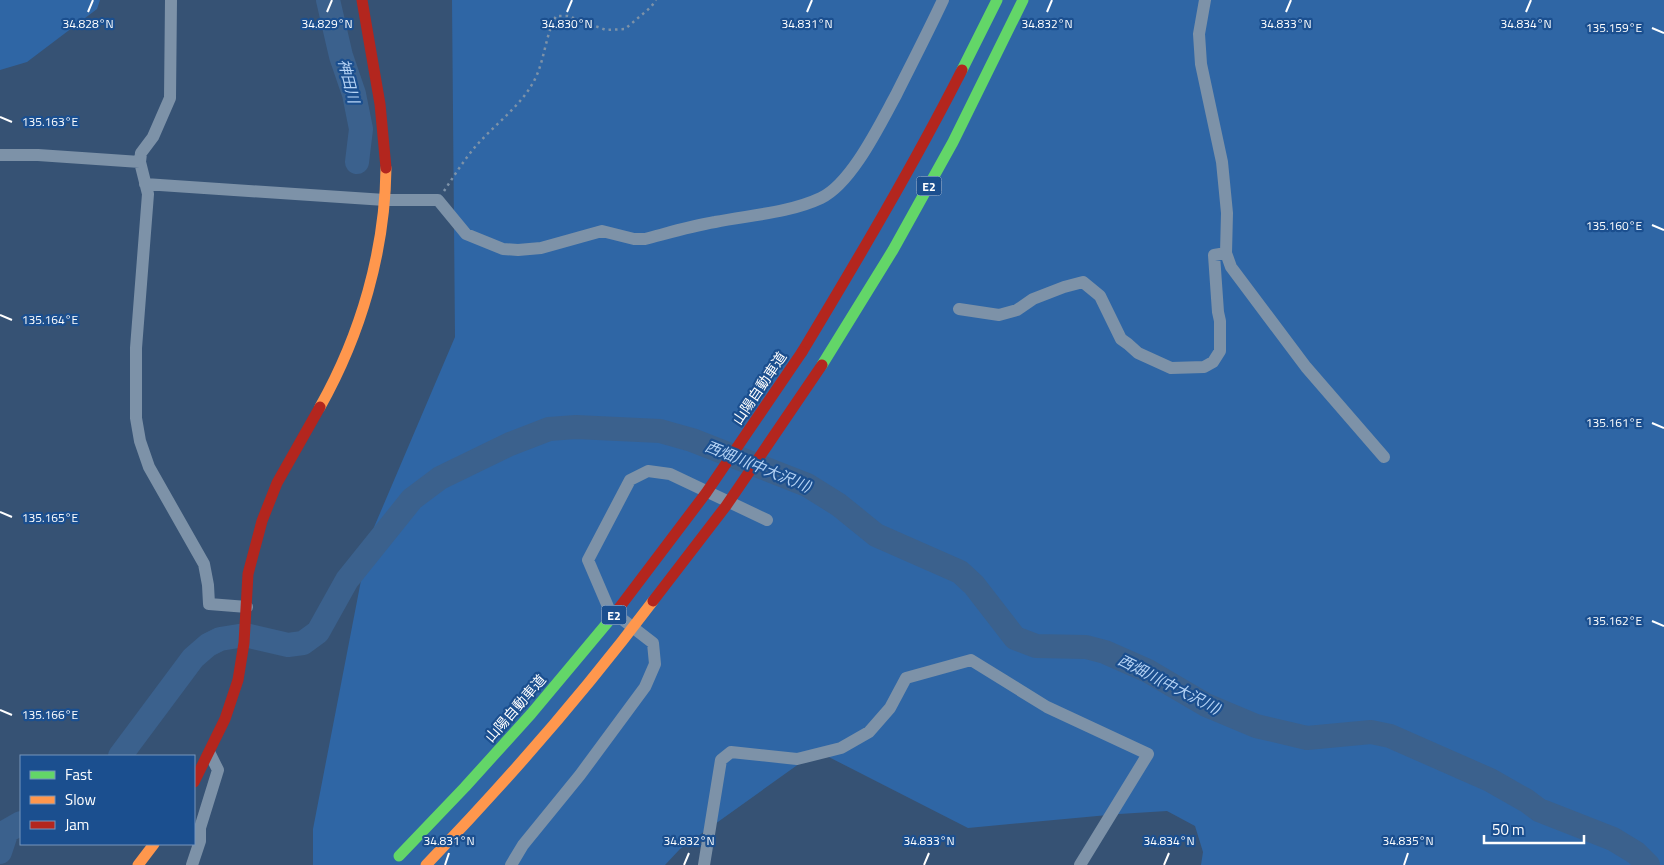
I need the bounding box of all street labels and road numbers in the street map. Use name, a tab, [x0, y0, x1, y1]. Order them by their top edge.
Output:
road number: E2	[916, 177, 942, 196]
street label: 山陽自動車道	[727, 347, 791, 429]
road number: E2	[602, 606, 626, 624]
street label: 山陽自動車道	[480, 669, 550, 747]

